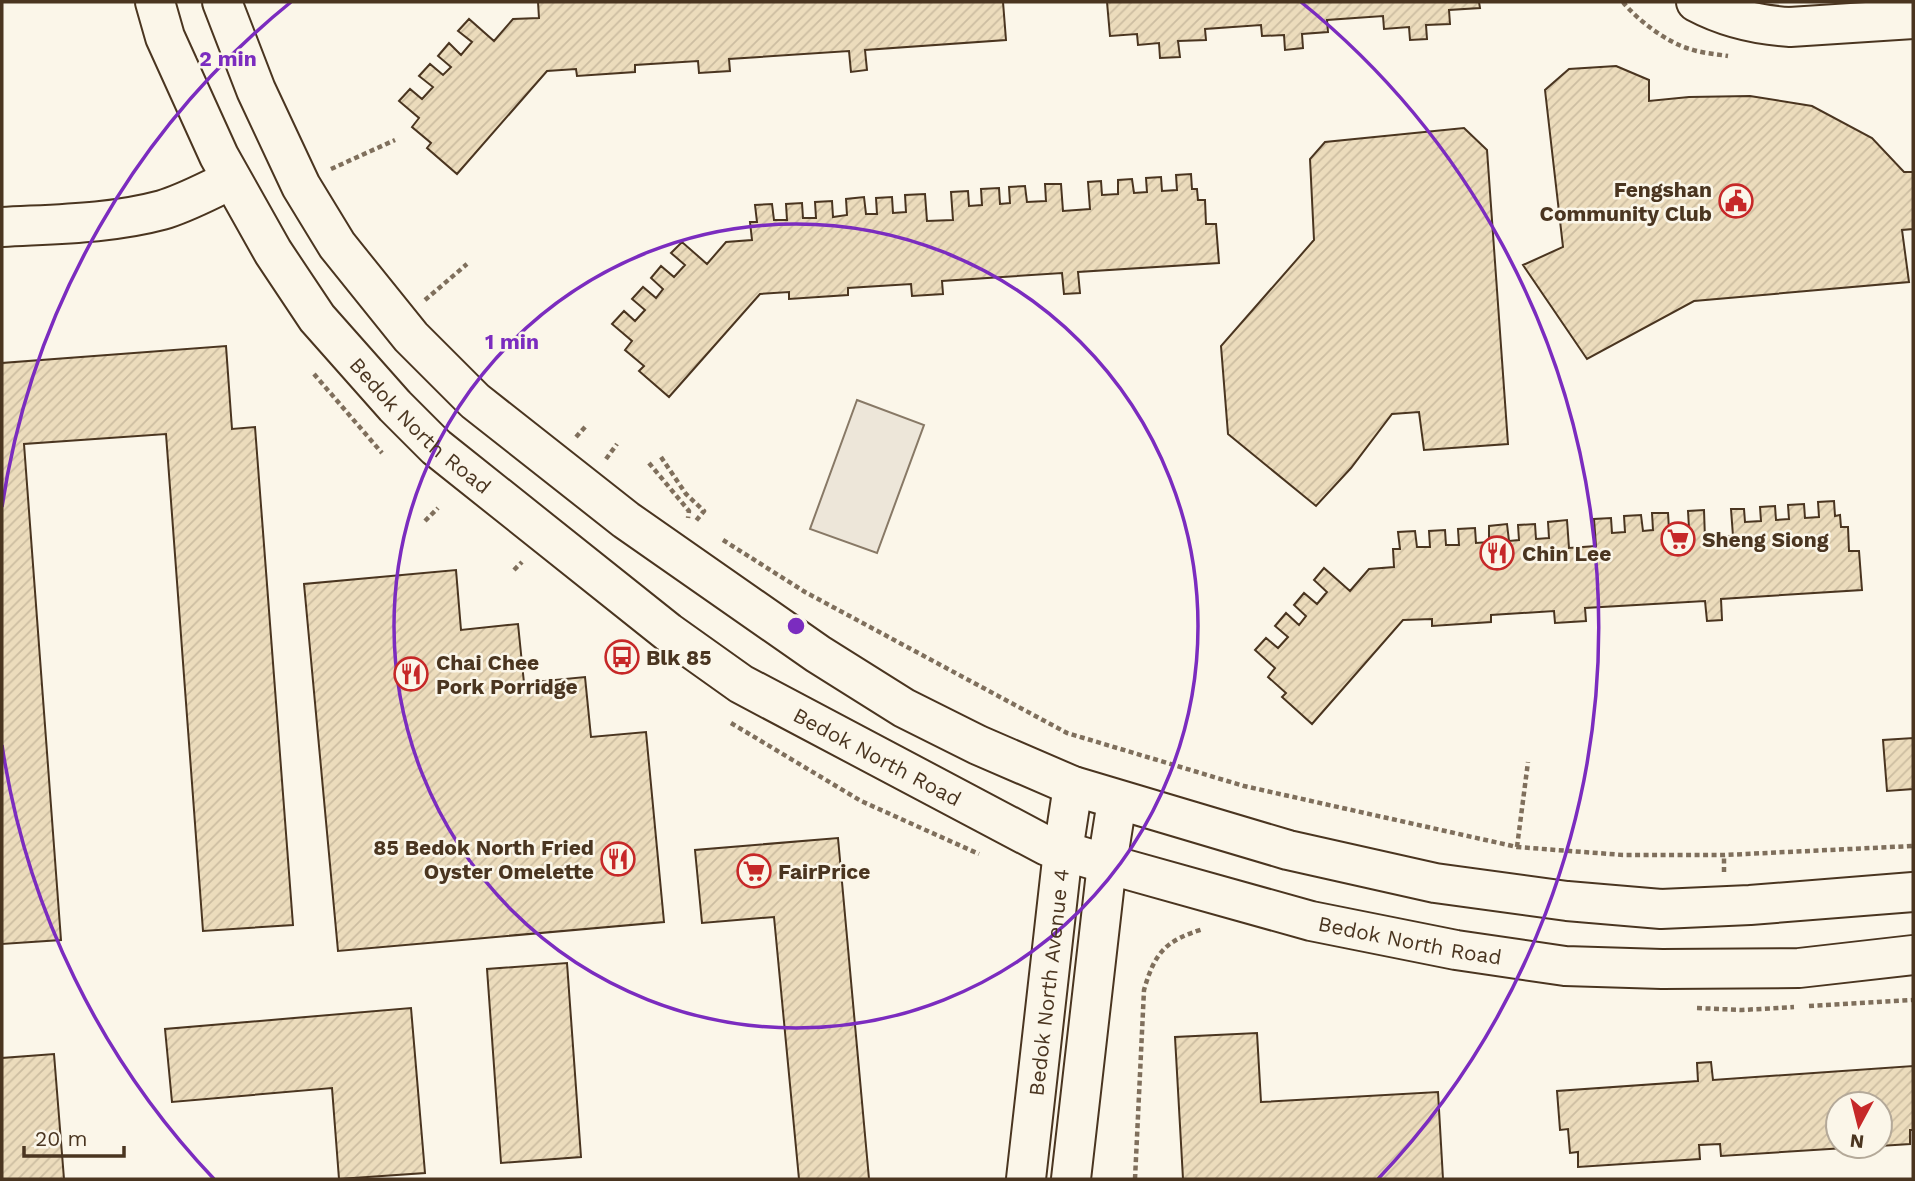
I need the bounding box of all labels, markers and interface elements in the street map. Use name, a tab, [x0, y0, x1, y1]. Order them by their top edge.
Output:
text: 2 min	[199, 46, 257, 71]
place label: Fengshan Community Club	[1540, 177, 1712, 226]
public building icon: Fengshan Community Club	[1717, 182, 1755, 220]
text: 1 min	[485, 329, 539, 354]
street label: Bedok North Road	[345, 352, 496, 499]
supermarket icon: Sheng Siong	[1659, 520, 1697, 558]
place label: Sheng Siong	[1702, 527, 1829, 552]
restaurant icon: Chin Lee	[1478, 534, 1516, 572]
place label: Chin Lee	[1522, 541, 1611, 566]
centre of rings	[784, 614, 808, 638]
bus stop icon: Blk 85	[603, 638, 641, 676]
place label: Blk 85	[646, 645, 711, 670]
place label: Chai Chee Pork Porridge	[436, 650, 578, 699]
restaurant icon: Chai Chee Pork Porridge	[392, 655, 430, 693]
street label: Bedok North Road	[789, 702, 966, 811]
place label: 85 Bedok North Fried Oyster Omelette	[373, 835, 594, 884]
restaurant icon: 85 Bedok North Fried Oyster Omelette	[599, 840, 637, 878]
supermarket icon: FairPrice	[735, 852, 773, 890]
place label: FairPrice	[778, 859, 870, 884]
street label: Bedok North Avenue 4	[1023, 867, 1073, 1097]
street label: Bedok North Road	[1316, 910, 1503, 969]
north arrow	[1824, 1090, 1894, 1160]
scale bar	[24, 1114, 124, 1158]
text: 20 m	[35, 1126, 87, 1151]
text: N	[1849, 1129, 1865, 1154]

